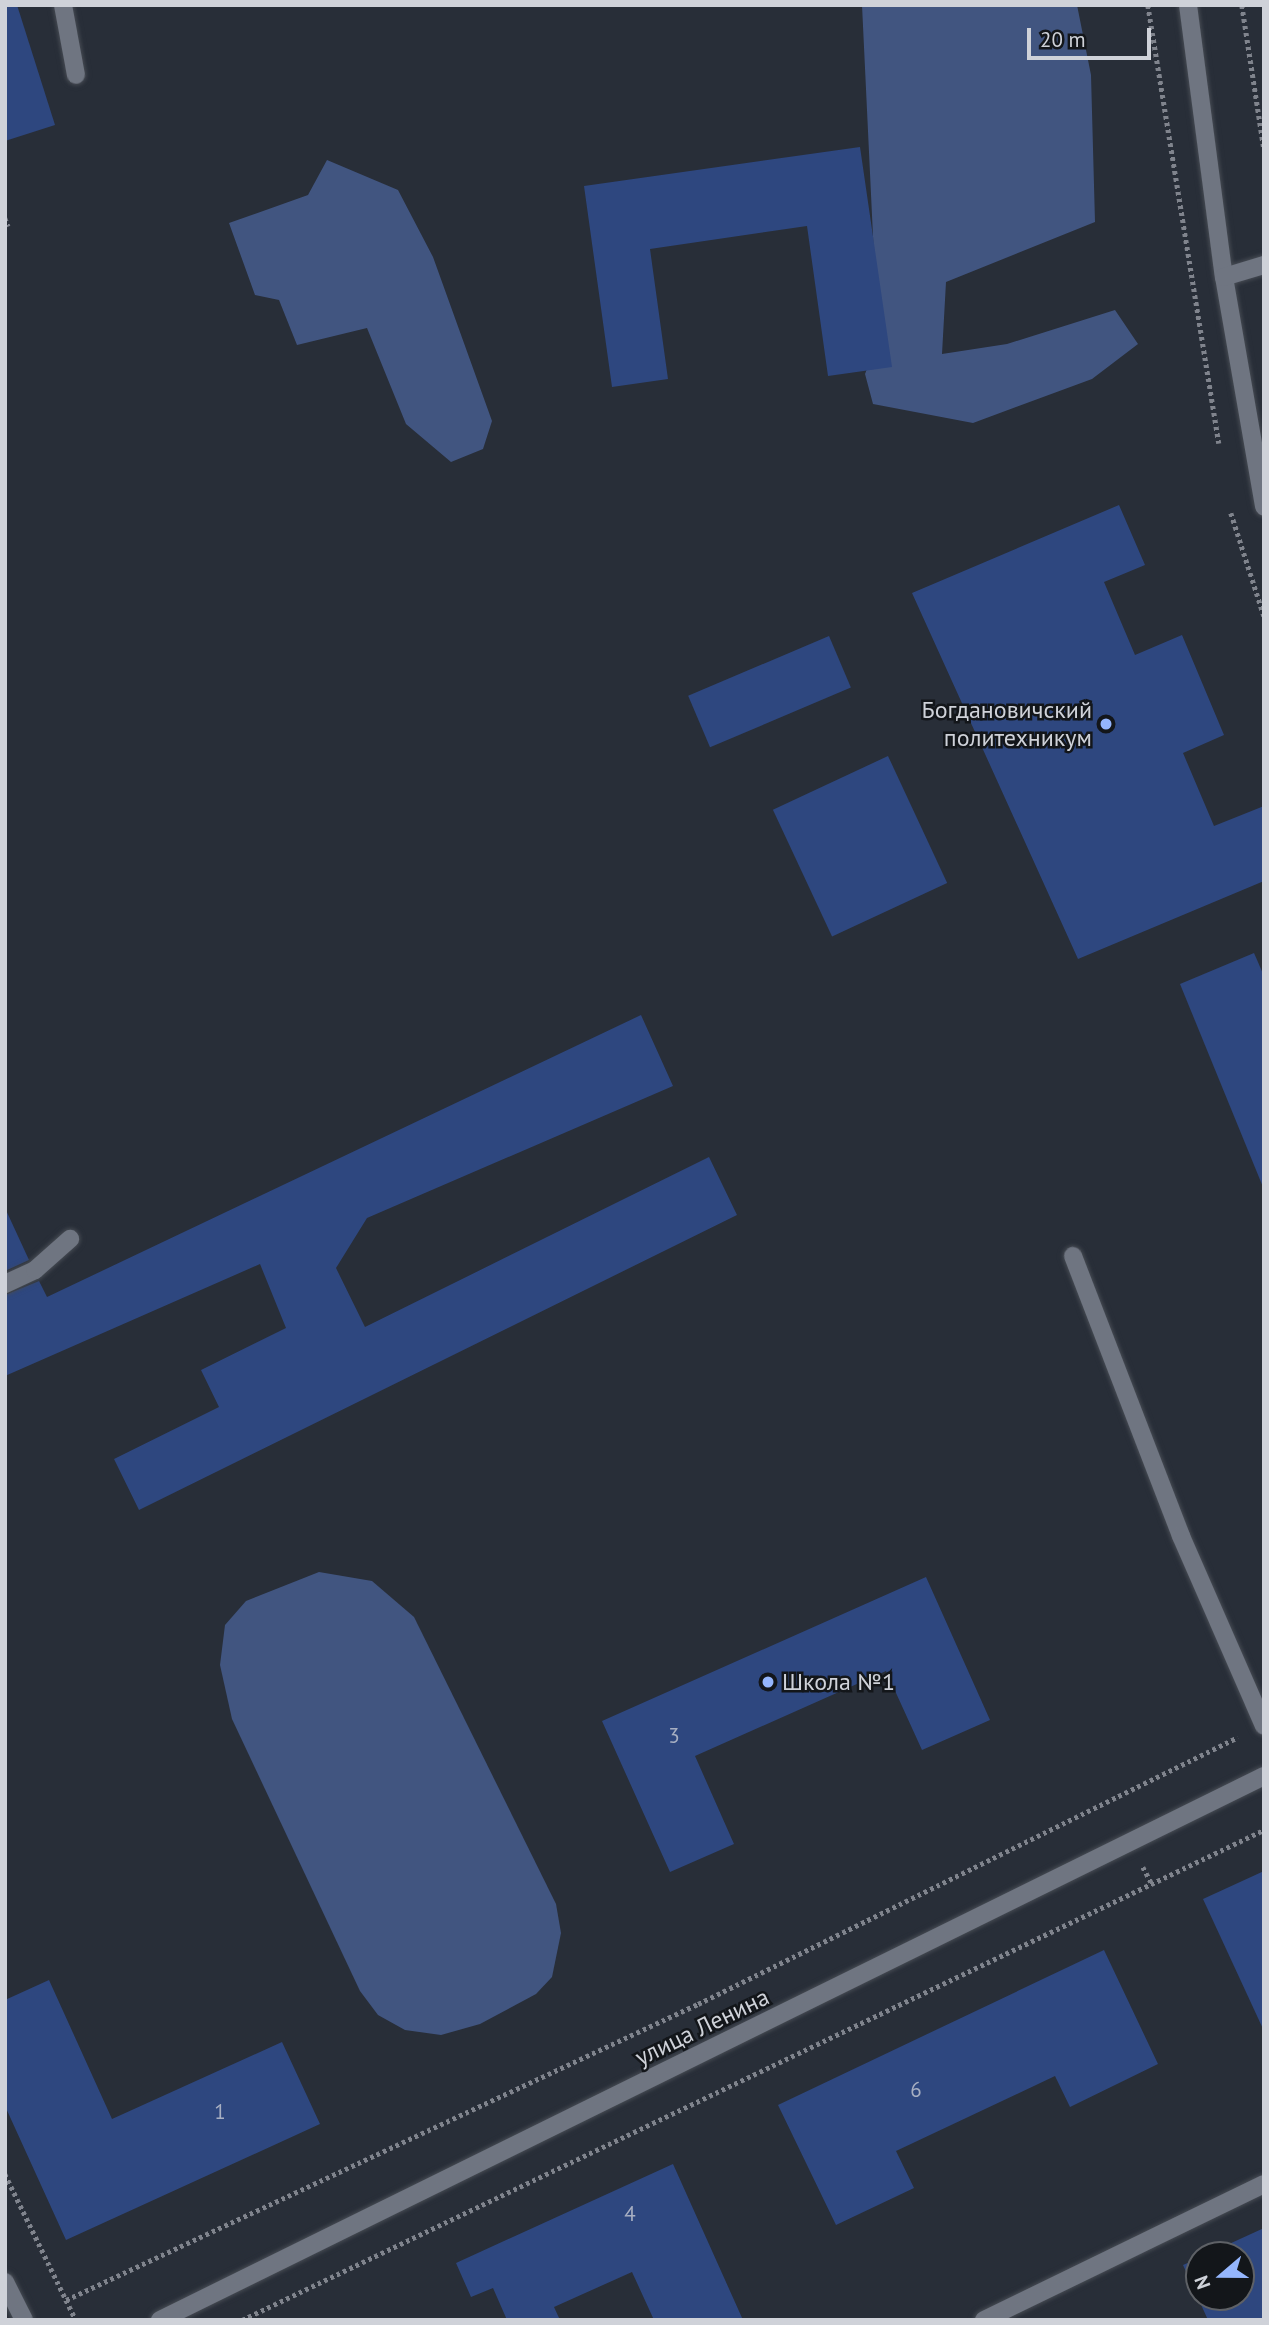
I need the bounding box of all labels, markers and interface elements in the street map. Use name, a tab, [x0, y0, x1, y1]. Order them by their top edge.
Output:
scale bar	[1031, 14, 1155, 58]
text: 20 m	[1040, 26, 1086, 53]
place label: Богдановичский политехникум	[922, 696, 1092, 752]
marker: Богдановичский политехникум	[1098, 716, 1114, 732]
place label: Школа №1	[782, 1668, 895, 1696]
marker: Школа №1	[760, 1674, 776, 1690]
house number: 3	[668, 1723, 680, 1749]
street label: улица Ленина	[630, 1982, 774, 2072]
house number: 6	[910, 2077, 922, 2103]
house number: 1	[214, 2099, 226, 2125]
house number: 4	[624, 2201, 636, 2227]
north arrow	[1185, 2241, 1255, 2311]
text: N	[1189, 2273, 1216, 2292]

